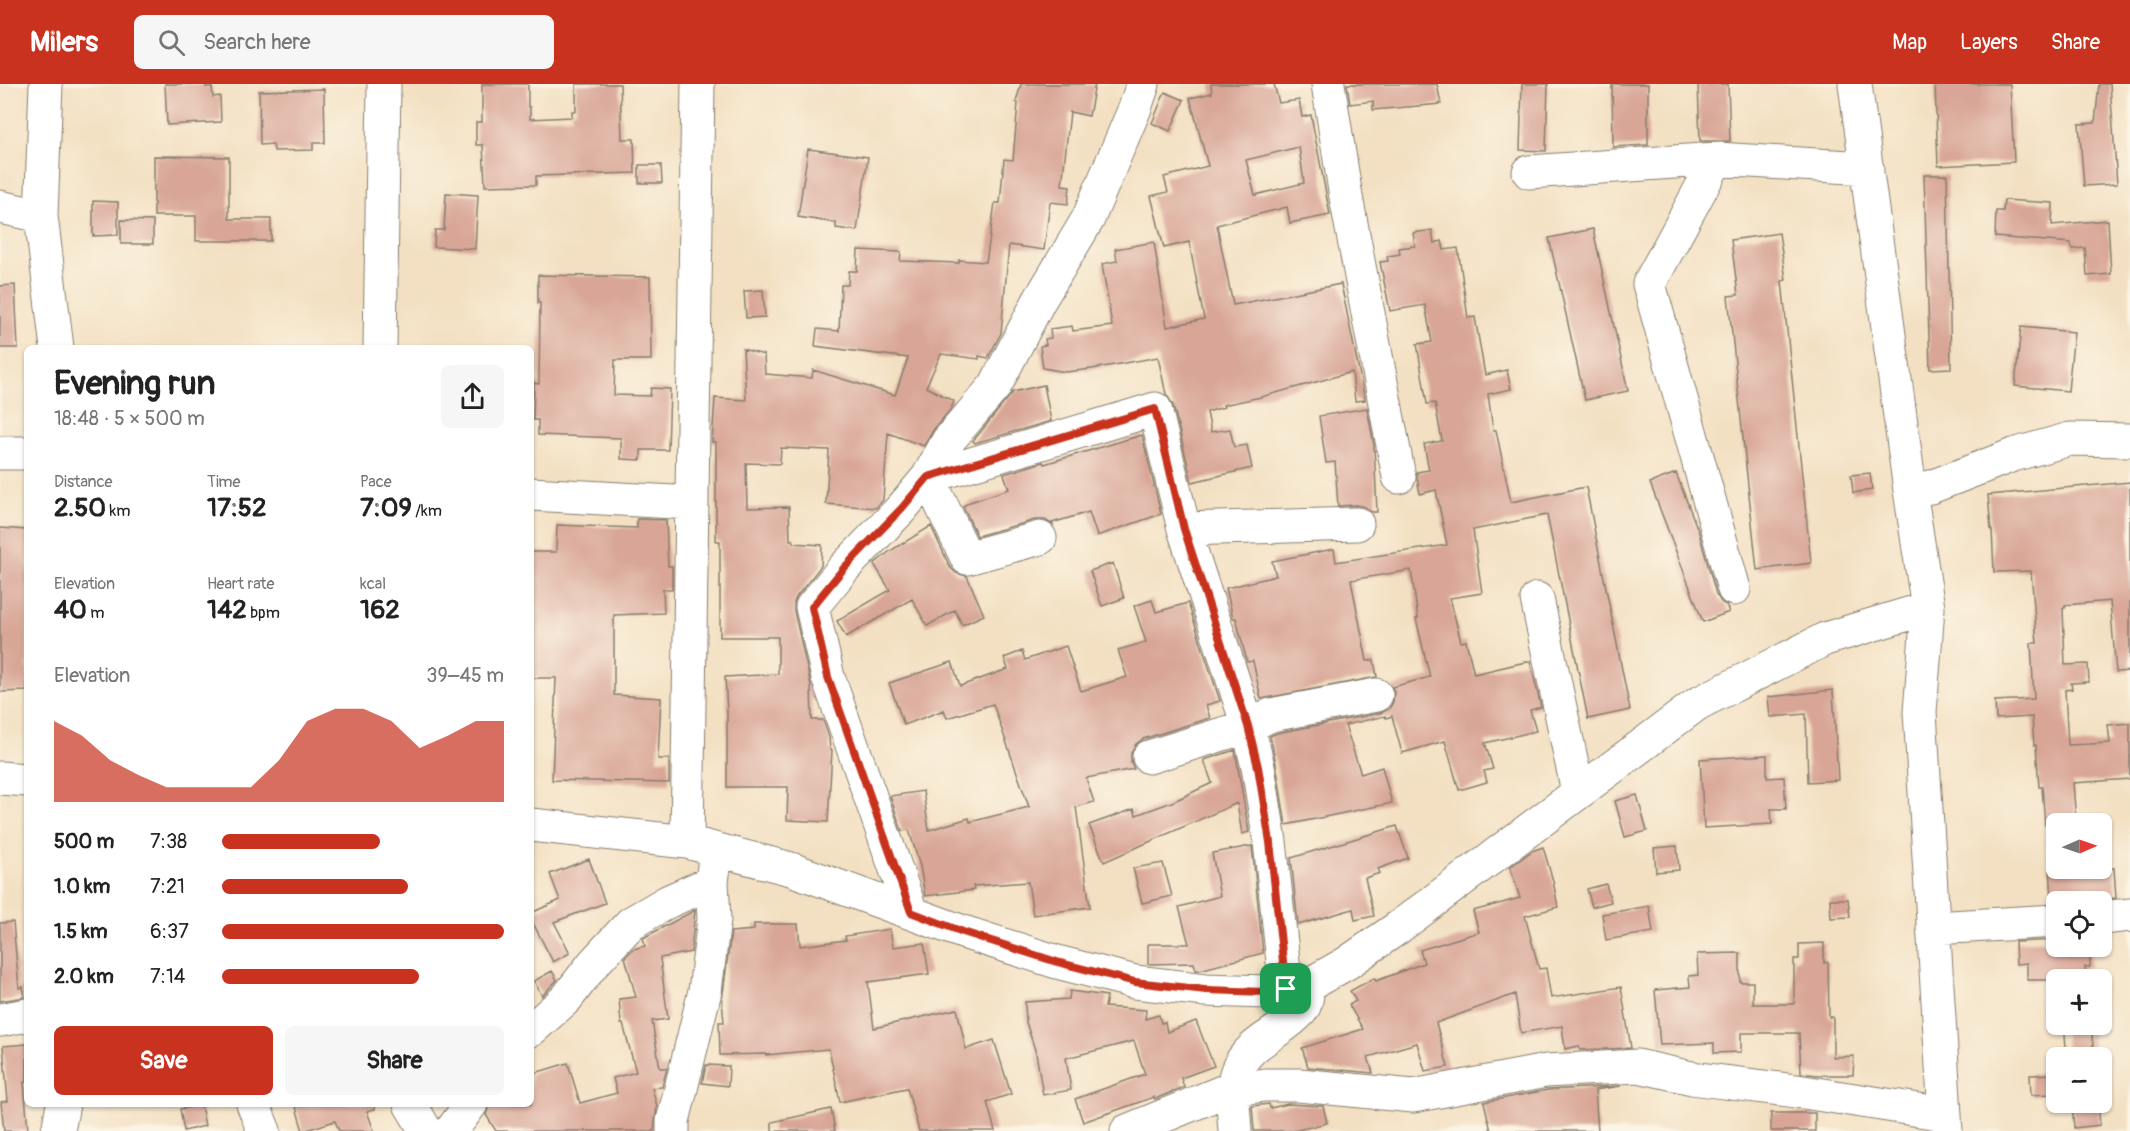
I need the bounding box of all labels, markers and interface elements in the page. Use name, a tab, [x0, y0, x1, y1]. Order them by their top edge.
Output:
search box	[134, 15, 554, 69]
text: Milers	[30, 25, 98, 60]
icon: search	[155, 26, 188, 59]
text: Search here	[203, 28, 311, 56]
text: Map	[1892, 29, 1927, 56]
text: Layers	[1960, 29, 2018, 56]
text: Share	[2051, 29, 2100, 56]
text: Evening run	[54, 363, 215, 404]
button: share	[441, 365, 504, 428]
text: 18:48 · 5 × 500 m	[54, 406, 205, 431]
text: Distance	[54, 472, 113, 492]
text: Time	[207, 472, 240, 492]
text: Pace	[360, 472, 392, 492]
text: 2.50	[54, 492, 106, 524]
text: 17:52	[207, 492, 267, 524]
text: 7:09	[360, 492, 412, 524]
text: km	[106, 501, 130, 521]
text: /km	[412, 501, 442, 521]
text: Elevation	[54, 574, 115, 594]
text: Heart rate	[207, 574, 274, 594]
text: kcal	[360, 574, 386, 594]
text: 40	[54, 594, 87, 626]
text: 142	[207, 594, 247, 626]
text: 162	[360, 594, 400, 626]
text: m	[87, 603, 105, 623]
text: bpm	[247, 603, 280, 623]
text: Elevation	[54, 663, 130, 688]
text: 39–45 m	[426, 663, 504, 688]
north arrow	[2046, 813, 2112, 879]
map controls	[2046, 813, 2112, 1113]
text: 500 m	[54, 829, 114, 854]
text: 7:38	[150, 829, 187, 854]
text: 1.0 km	[54, 874, 110, 899]
text: 7:21	[150, 874, 185, 899]
button: locate	[2046, 891, 2112, 957]
text: 1.5 km	[54, 919, 107, 944]
text: 6:37	[150, 919, 189, 944]
pin	[1260, 963, 1311, 1014]
text: 2.0 km	[54, 964, 114, 989]
text: 7:14	[150, 964, 185, 989]
button: +	[2046, 969, 2112, 1035]
icon: arrive	[1269, 972, 1302, 1005]
button: Save	[54, 1026, 273, 1095]
button: Share	[285, 1026, 504, 1095]
button: −	[2046, 1047, 2112, 1113]

